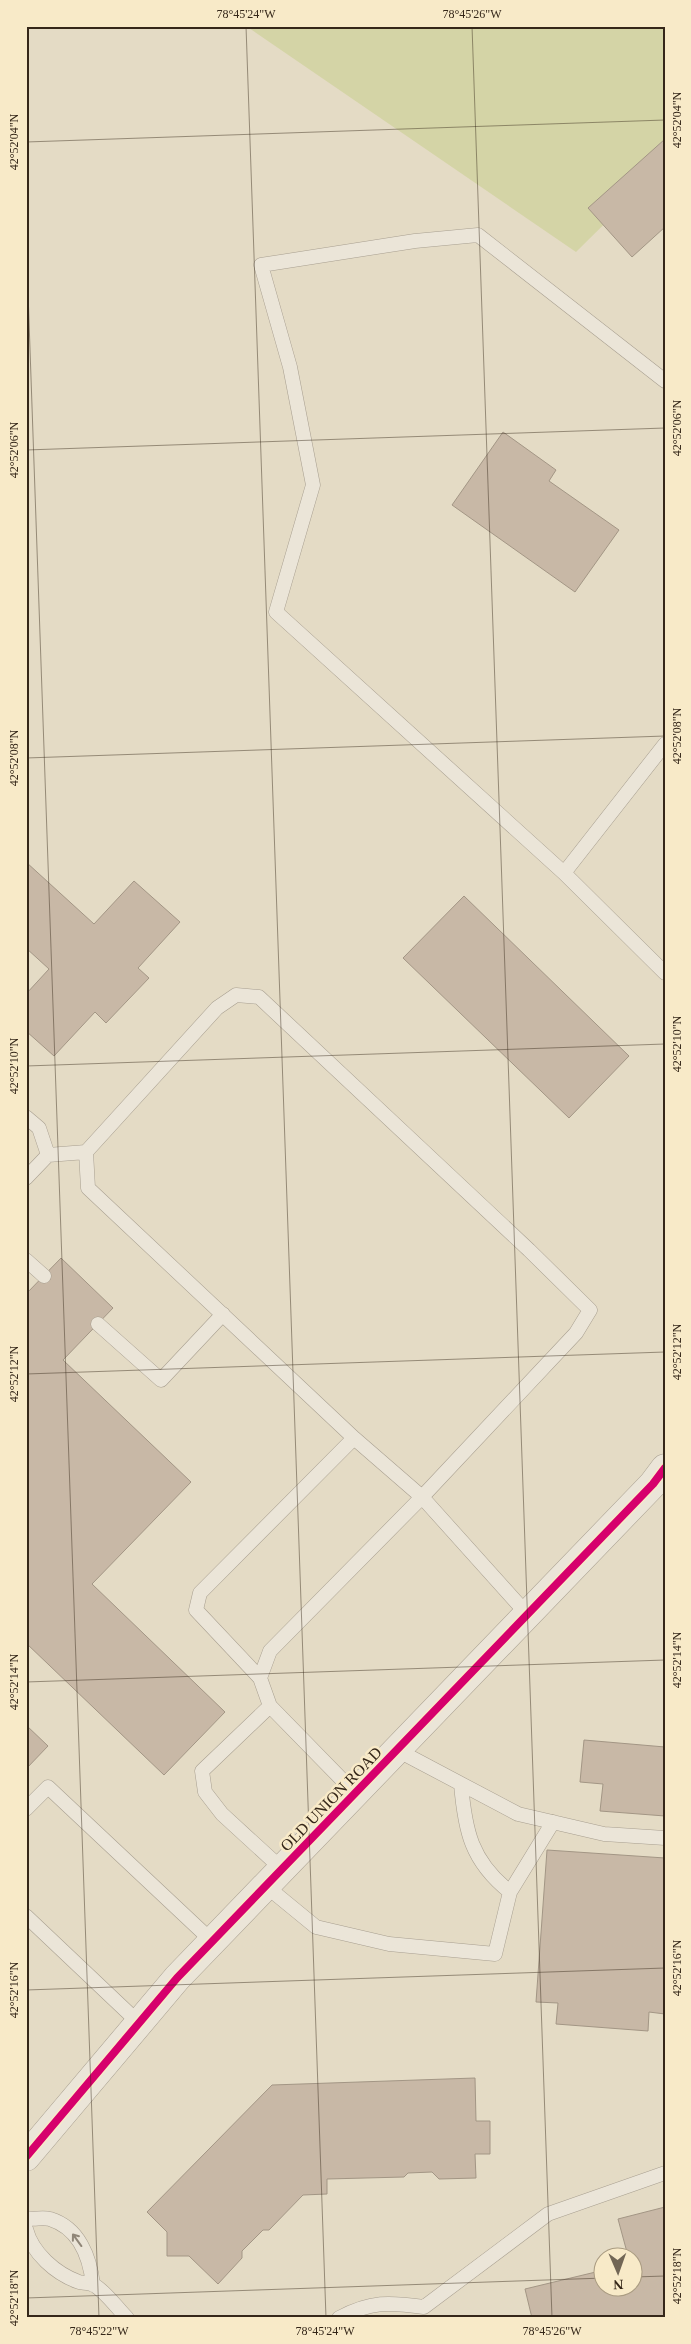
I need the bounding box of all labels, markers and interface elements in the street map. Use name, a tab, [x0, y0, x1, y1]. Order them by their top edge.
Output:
text: 78°45'24"W	[216, 7, 276, 21]
text: 78°45'26"W	[442, 7, 502, 21]
text: 42°52'04"N	[670, 91, 684, 148]
text: 42°52'04"N	[7, 113, 21, 170]
text: 42°52'06"N	[670, 399, 684, 456]
text: 42°52'06"N	[7, 421, 21, 478]
text: 42°52'08"N	[670, 707, 684, 764]
text: 42°52'08"N	[7, 729, 21, 786]
text: 42°52'10"N	[670, 1015, 684, 1072]
text: 42°52'10"N	[7, 1037, 21, 1094]
text: 42°52'12"N	[670, 1323, 684, 1380]
text: 42°52'12"N	[7, 1345, 21, 1402]
text: 42°52'14"N	[670, 1631, 684, 1688]
text: 42°52'14"N	[7, 1653, 21, 1710]
street label: OLD UNION ROAD	[277, 1744, 385, 1854]
text: 42°52'16"N	[670, 1939, 684, 1996]
text: 42°52'16"N	[7, 1961, 21, 2018]
one-way arrow	[72, 2234, 83, 2247]
north arrow	[594, 2246, 644, 2296]
text: 42°52'18"N	[670, 2247, 684, 2304]
text: 42°52'18"N	[7, 2269, 21, 2326]
text: N	[613, 2277, 624, 2292]
text: 78°45'22"W	[69, 2324, 129, 2338]
text: 78°45'24"W	[295, 2324, 355, 2338]
text: 78°45'26"W	[522, 2324, 582, 2338]

